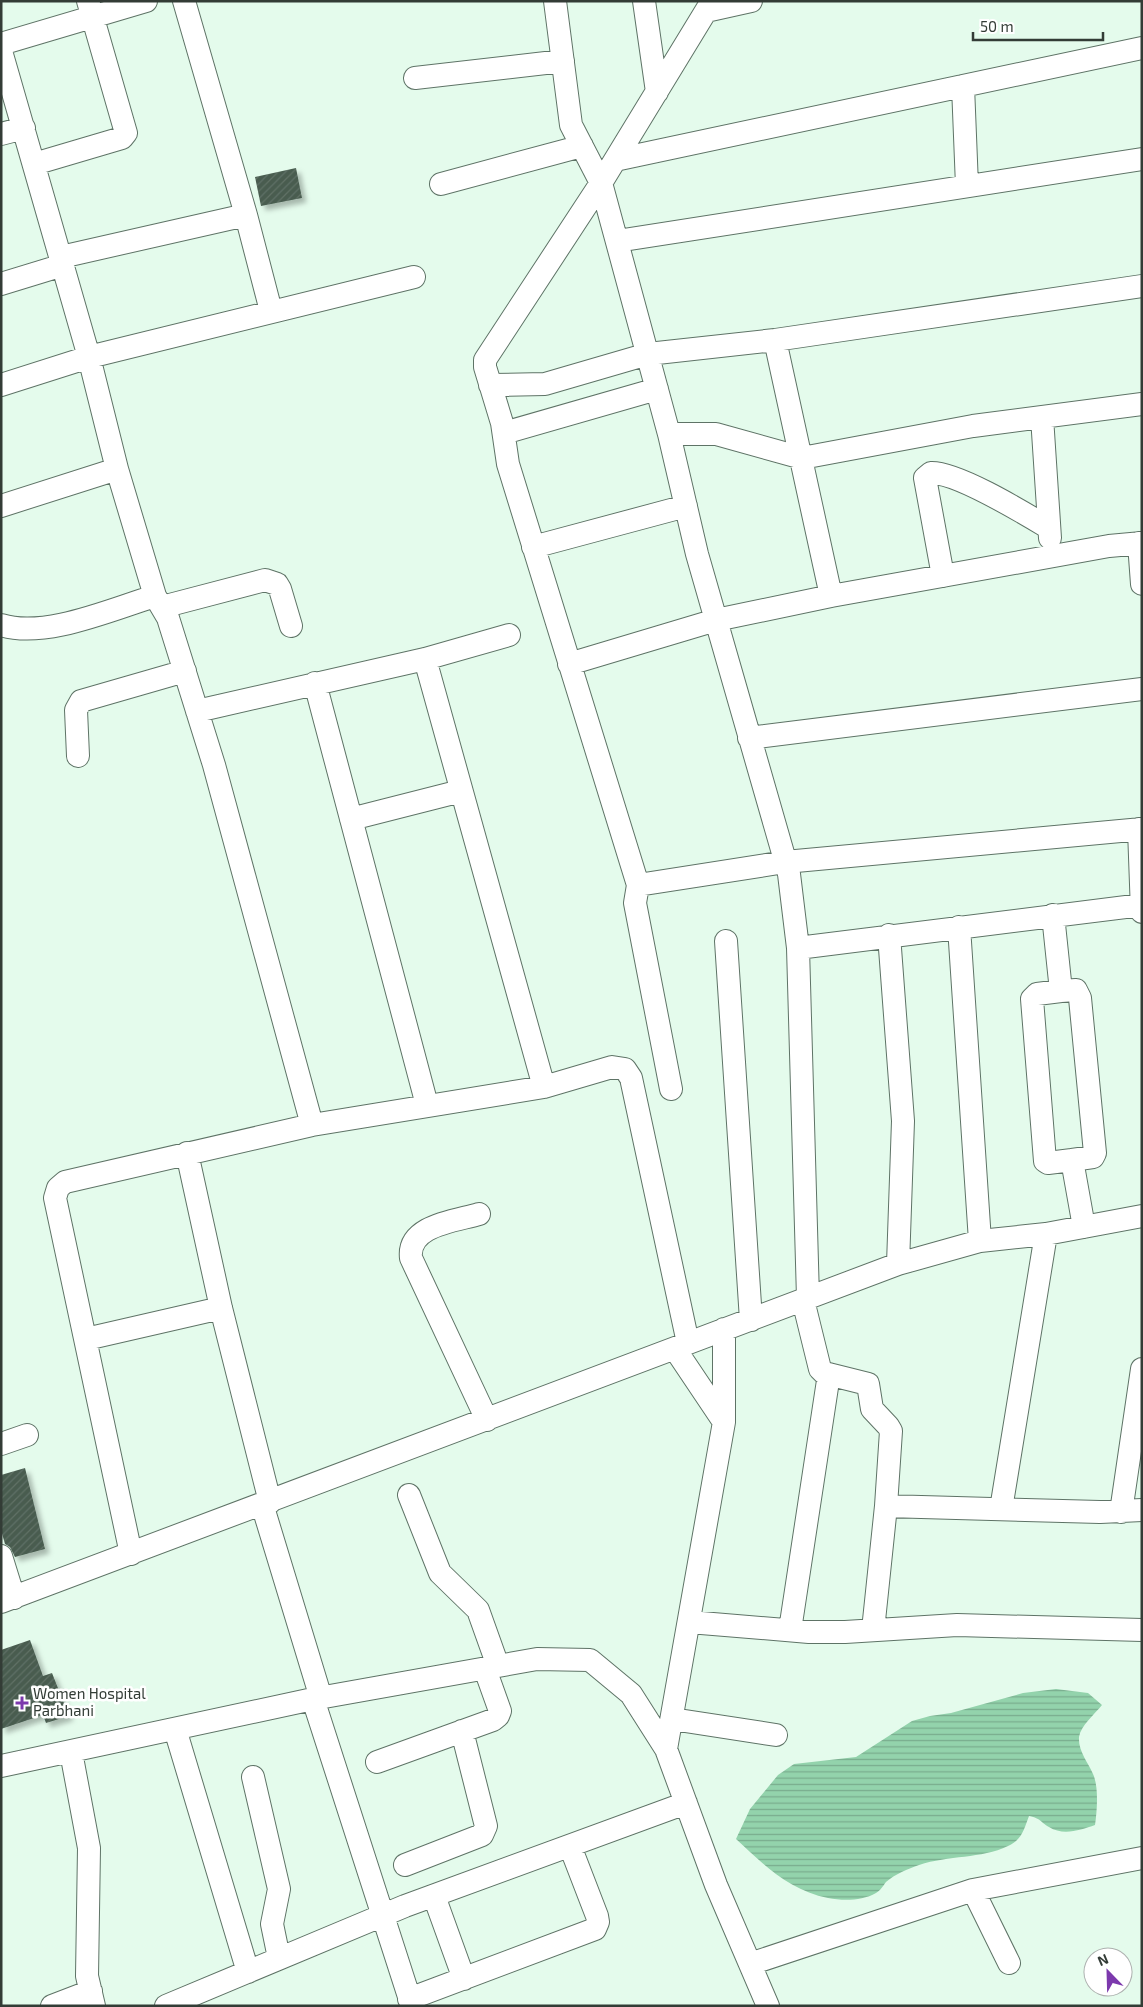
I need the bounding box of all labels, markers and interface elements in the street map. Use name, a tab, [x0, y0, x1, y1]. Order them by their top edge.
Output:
scale bar	[973, 10, 1103, 42]
text: 50 m	[980, 17, 1014, 35]
place label: Women Hospital Parbhani	[33, 1684, 146, 1719]
marker: Women Hospital Parbhani	[15, 1696, 29, 1710]
north arrow	[1083, 1947, 1133, 1997]
text: N	[1095, 1950, 1111, 1969]

